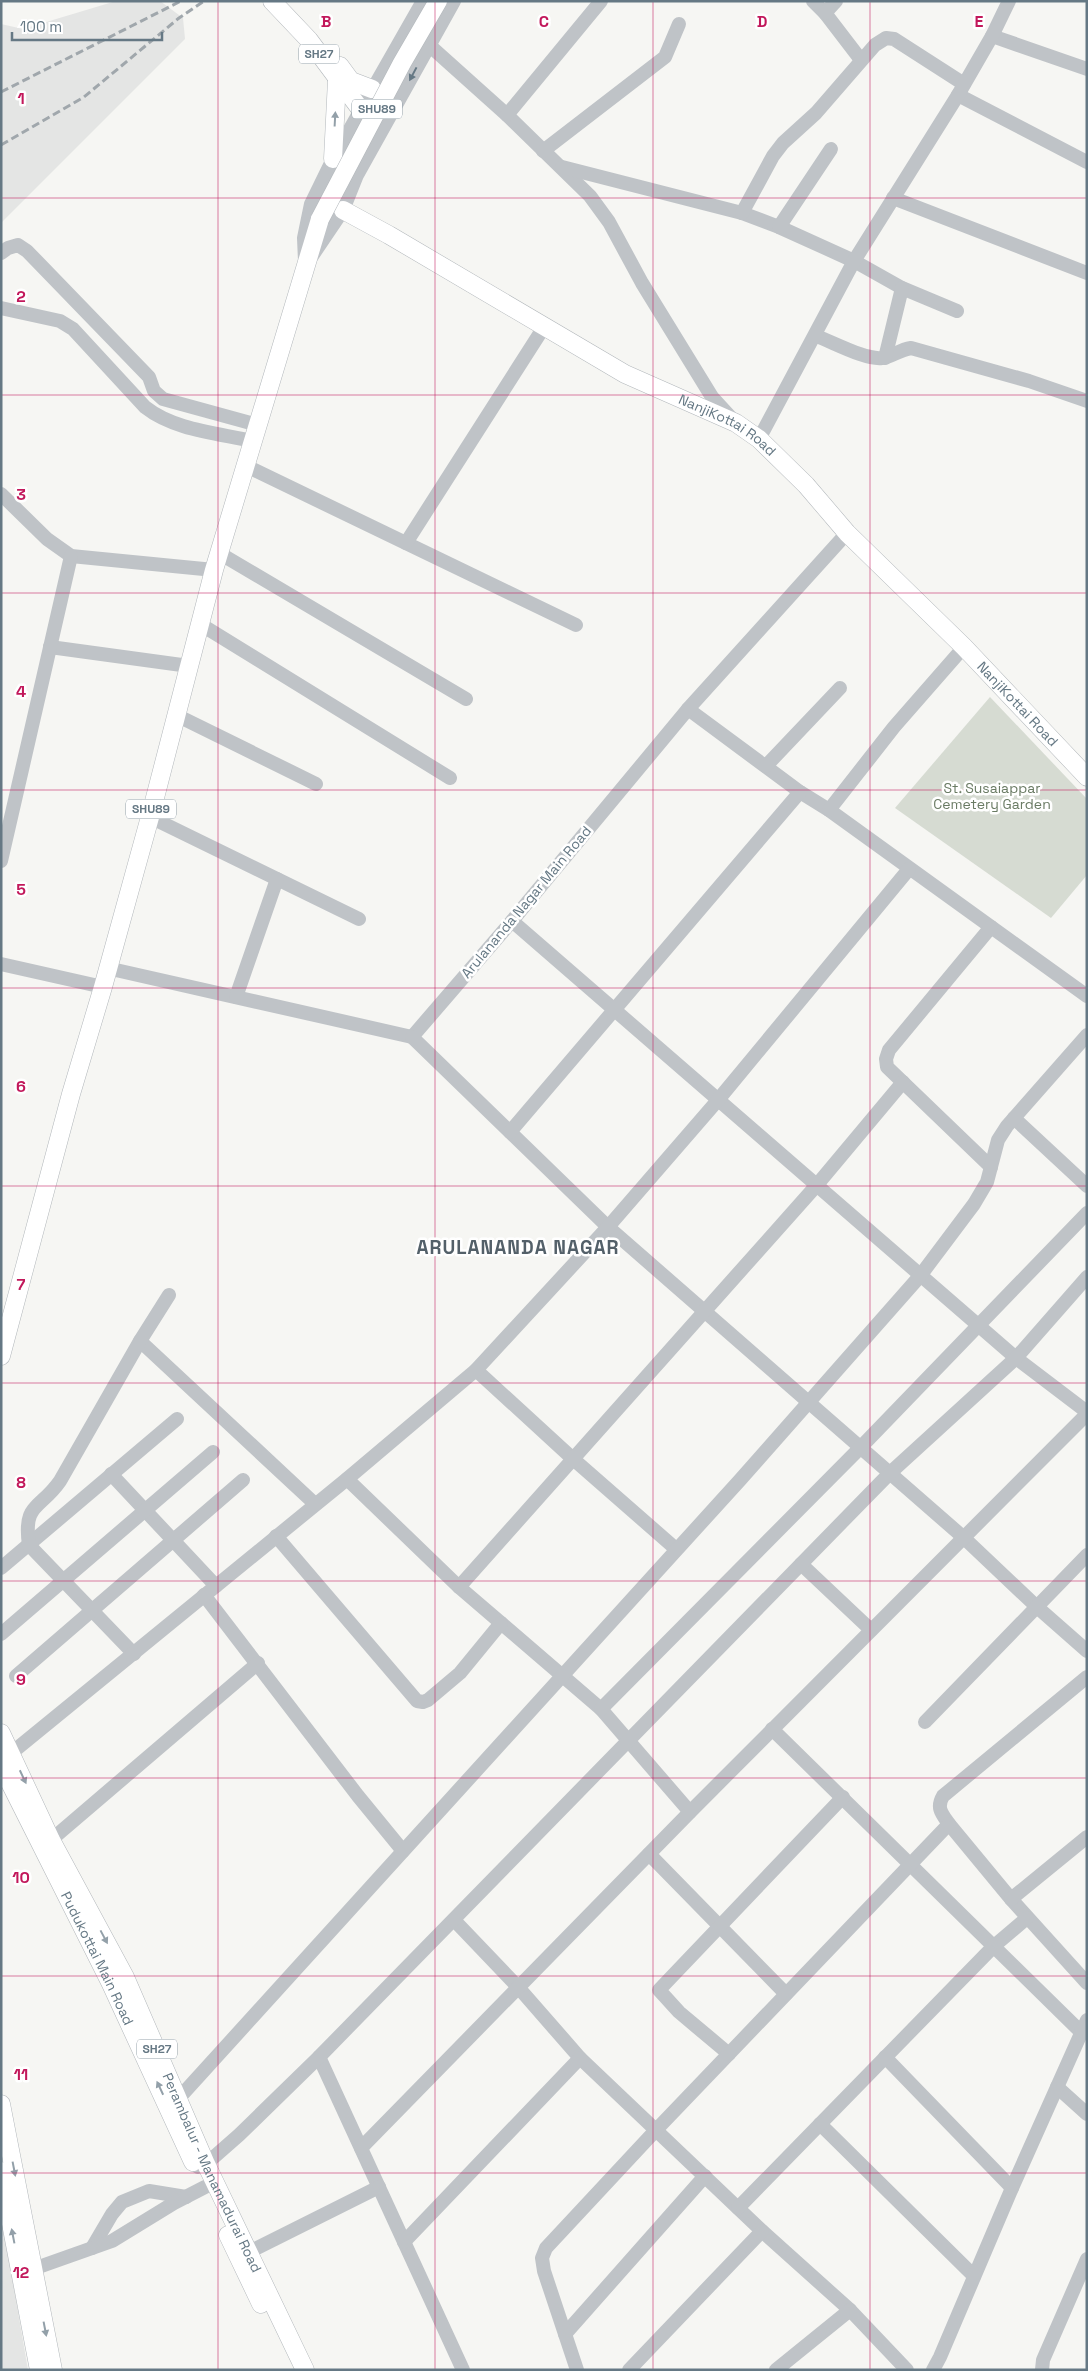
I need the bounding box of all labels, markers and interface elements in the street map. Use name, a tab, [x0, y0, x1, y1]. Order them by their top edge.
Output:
scale bar	[12, 10, 162, 42]
text: B	[321, 11, 331, 32]
text: C	[539, 11, 549, 32]
text: D	[757, 11, 767, 32]
text: E	[975, 11, 984, 32]
text: 100 m	[20, 17, 62, 36]
road number: SH27	[299, 44, 339, 64]
one-way arrow	[408, 68, 417, 81]
text: 1	[17, 88, 25, 109]
road number: SHU89	[352, 100, 402, 118]
one-way arrow	[332, 111, 340, 127]
text: 2	[16, 286, 26, 307]
street label: NanjiKottai Road	[676, 390, 780, 460]
text: 3	[16, 484, 26, 505]
street label: NanjiKottai Road	[973, 658, 1062, 750]
text: 4	[16, 681, 26, 702]
park label: St. Susaiappar Cemetery Garden	[933, 779, 1051, 813]
road number: SHU89	[126, 800, 176, 819]
street label: Arulananda Nagar Main Road	[457, 822, 595, 982]
text: 5	[16, 879, 26, 900]
text: 6	[16, 1076, 26, 1097]
district label: ARULANANDA NAGAR	[416, 1235, 620, 1260]
text: 7	[17, 1274, 26, 1295]
text: 8	[16, 1472, 26, 1493]
text: 9	[16, 1669, 26, 1690]
one-way arrow	[19, 1770, 27, 1784]
text: 10	[12, 1867, 30, 1888]
street label: Pudukottai Main Road	[57, 1888, 138, 2028]
one-way arrow	[100, 1930, 108, 1945]
road number: SH27	[137, 2040, 177, 2058]
text: 11	[14, 2064, 28, 2085]
street label: Perambalur - Manamadurai Road	[159, 2070, 266, 2275]
one-way arrow	[155, 2081, 163, 2095]
one-way arrow	[10, 2161, 18, 2177]
one-way arrow	[9, 2227, 17, 2243]
text: 12	[13, 2262, 29, 2283]
one-way arrow	[41, 2321, 49, 2337]

